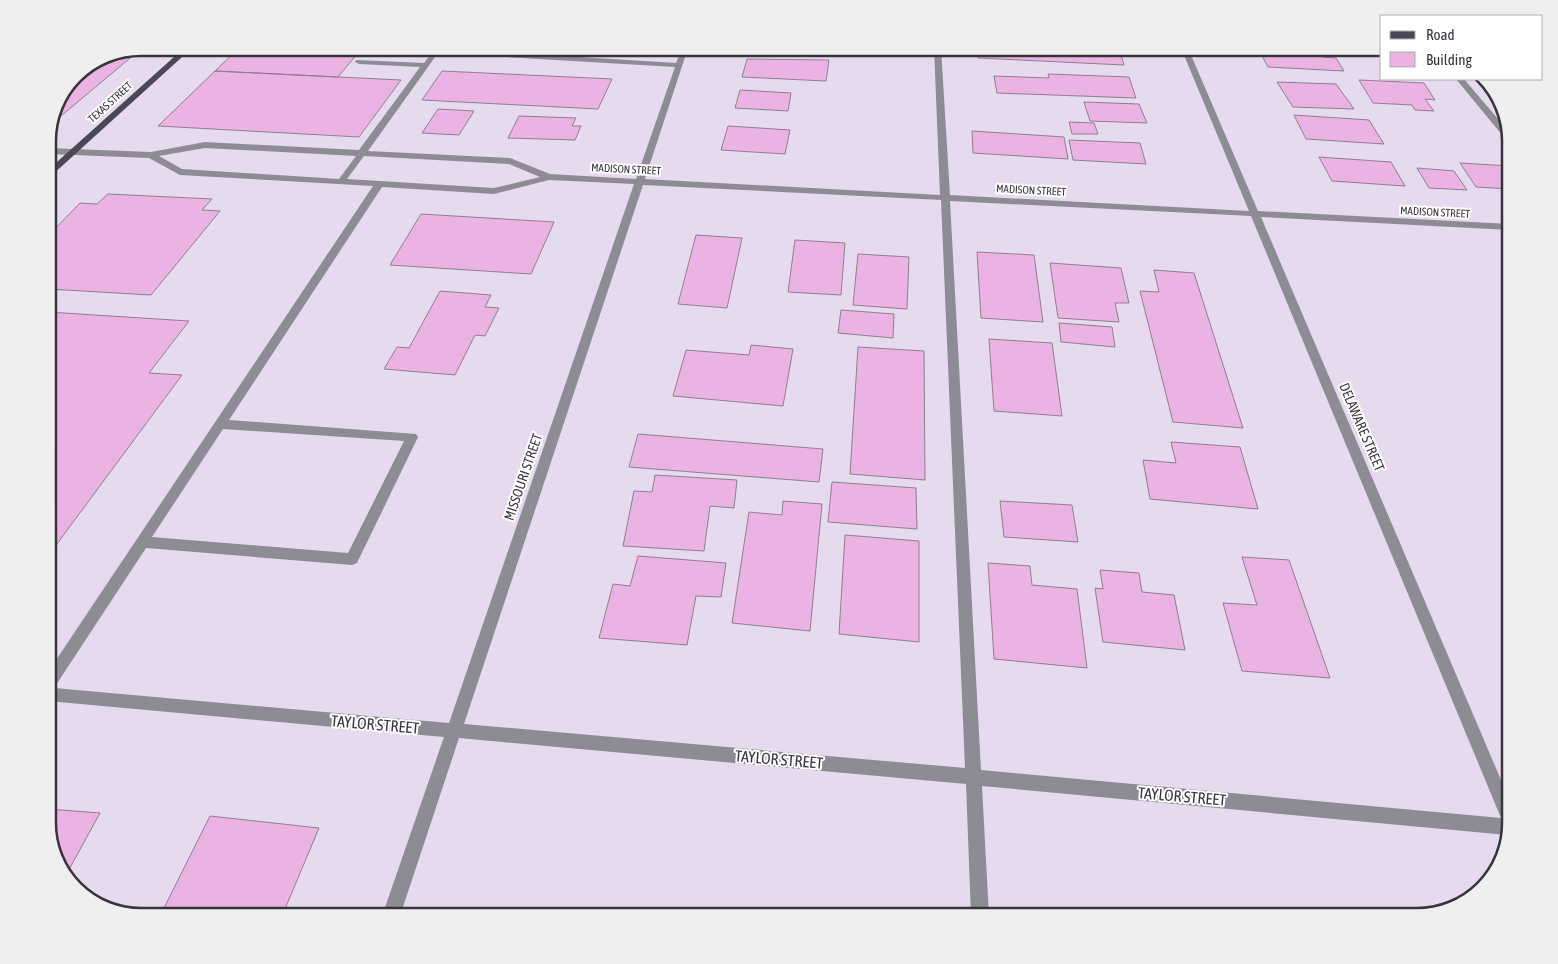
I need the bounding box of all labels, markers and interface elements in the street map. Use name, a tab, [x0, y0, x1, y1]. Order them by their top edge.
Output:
legend	[1380, 15, 1543, 80]
text: Road	[1426, 26, 1455, 43]
text: Building	[1426, 51, 1472, 68]
street label: TEXAS STREET	[85, 79, 135, 125]
street label: MADISON STREET	[591, 161, 661, 177]
street label: MADISON STREET	[996, 182, 1066, 198]
street label: MADISON STREET	[1400, 204, 1470, 220]
street label: DELAWARE STREET	[1336, 380, 1388, 474]
street label: MISSOURI STREET	[501, 431, 545, 523]
street label: TAYLOR STREET	[330, 711, 420, 737]
street label: TAYLOR STREET	[734, 746, 824, 772]
street label: TAYLOR STREET	[1137, 783, 1227, 809]

